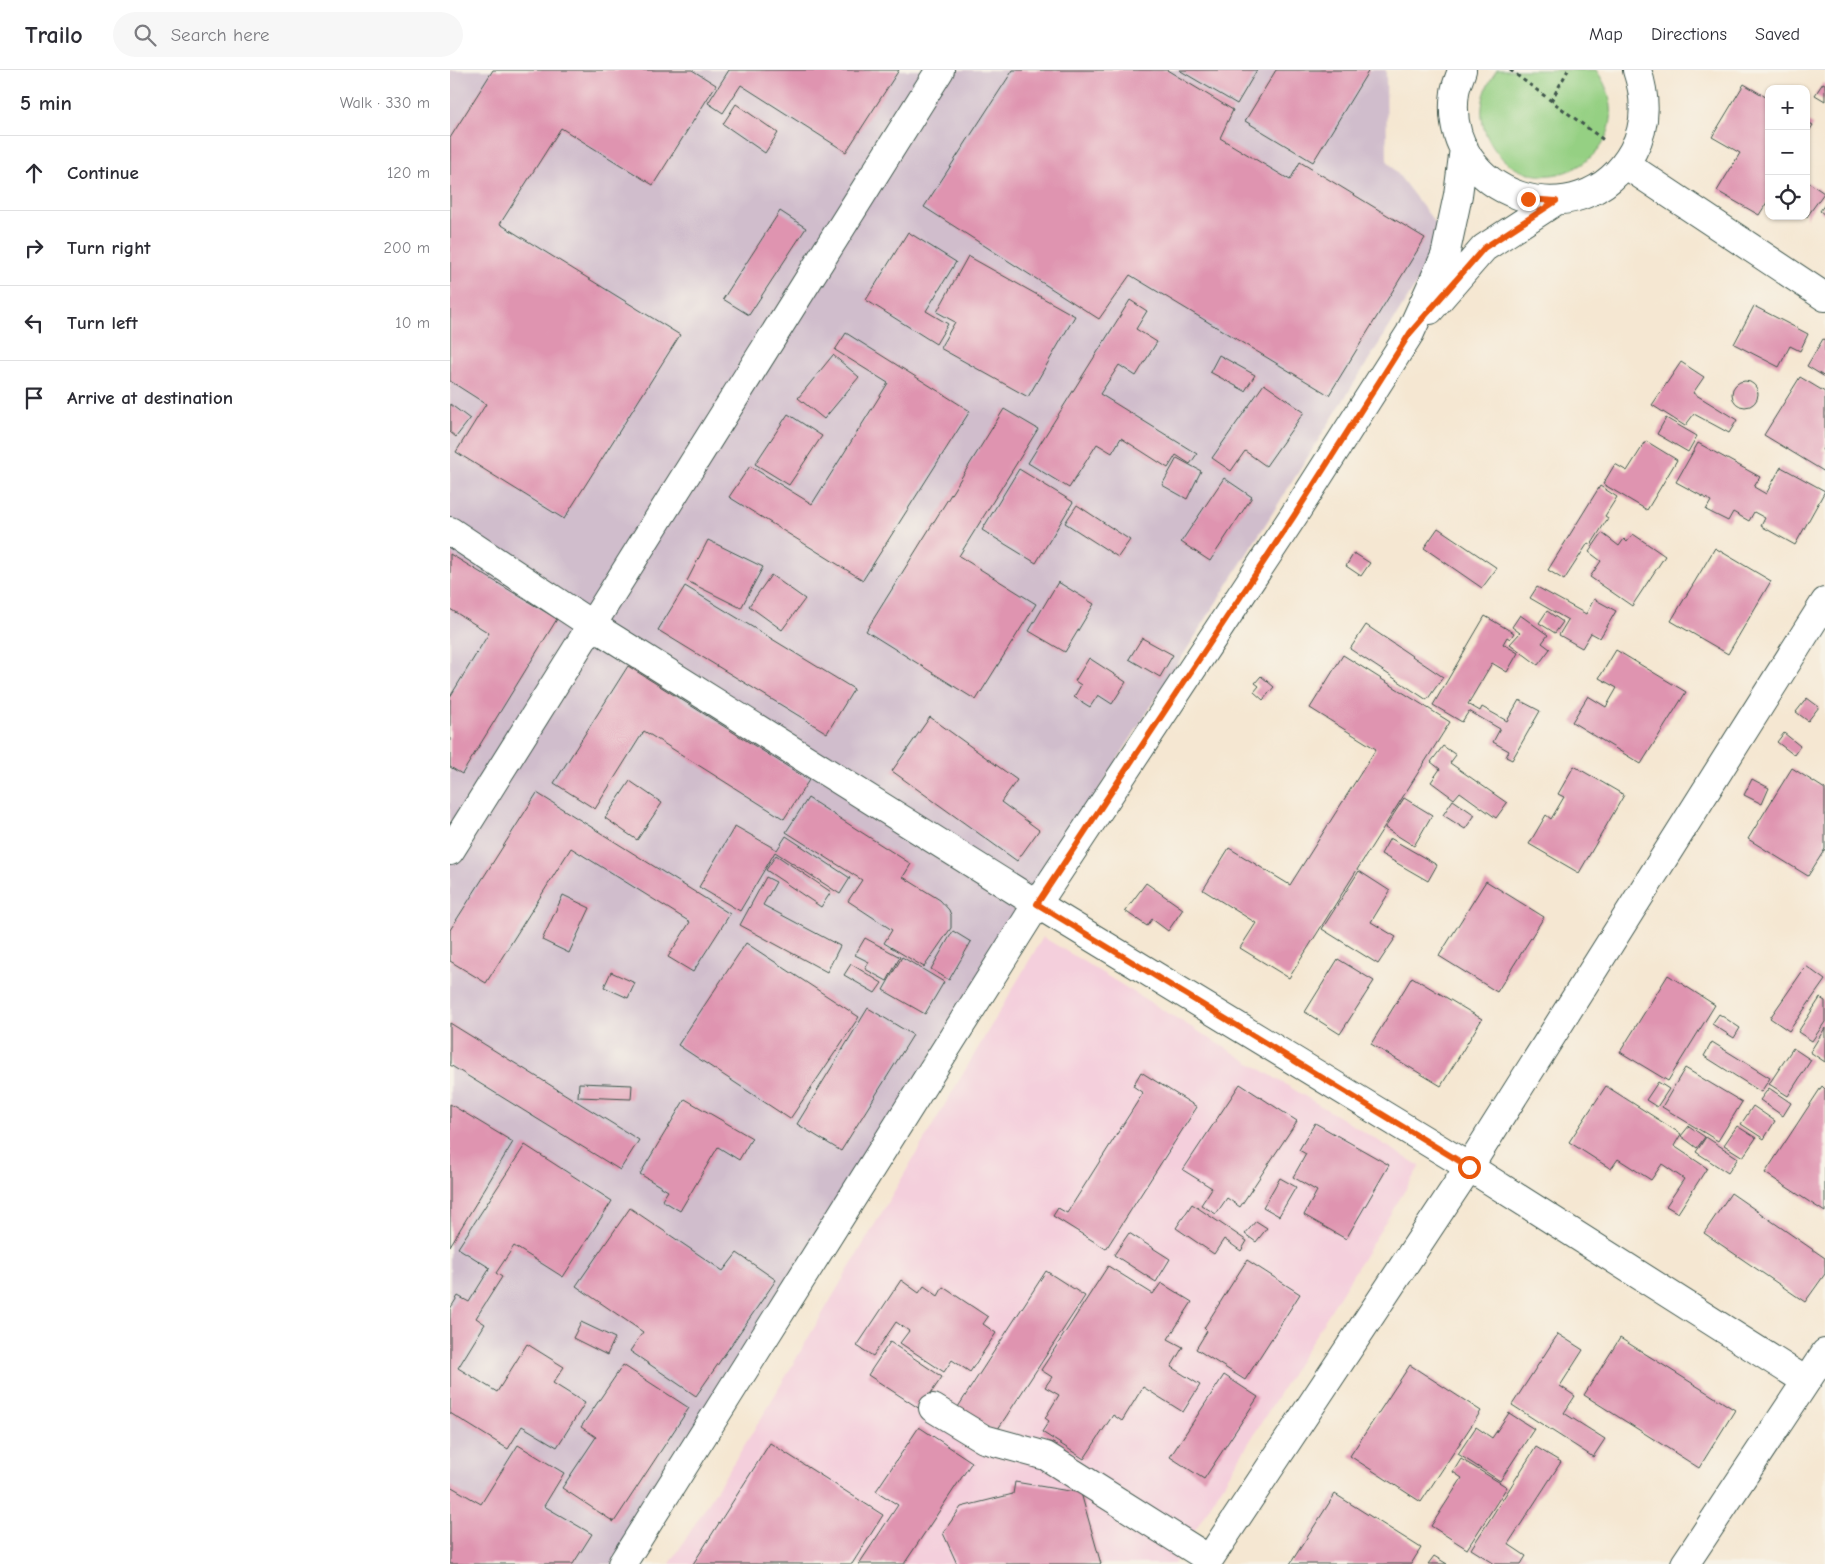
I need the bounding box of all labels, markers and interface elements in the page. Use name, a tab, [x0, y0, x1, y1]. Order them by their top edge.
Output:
search box	[113, 12, 463, 57]
text: Trailo	[25, 21, 83, 49]
icon: search	[131, 21, 159, 49]
text: Search here	[171, 24, 270, 46]
text: Map	[1589, 24, 1623, 45]
text: Directions	[1651, 24, 1727, 45]
text: Saved	[1755, 24, 1800, 45]
map controls	[1765, 85, 1810, 220]
button: +	[1765, 85, 1810, 130]
text: 5 min	[20, 91, 72, 115]
text: Walk · 330 m	[340, 94, 430, 112]
button: −	[1765, 130, 1810, 175]
icon: ahead	[20, 159, 48, 187]
text: Continue	[67, 162, 139, 184]
text: 120 m	[387, 164, 430, 182]
button: locate	[1765, 175, 1810, 220]
route end	[1517, 188, 1540, 211]
icon: right	[20, 234, 48, 262]
text: Turn right	[67, 237, 151, 259]
text: 200 m	[384, 239, 430, 257]
icon: left	[20, 309, 48, 337]
text: Turn left	[67, 312, 138, 334]
text: 10 m	[395, 314, 430, 332]
icon: arrive	[20, 384, 48, 412]
text: Arrive at destination	[67, 387, 233, 409]
route start	[1458, 1156, 1481, 1179]

